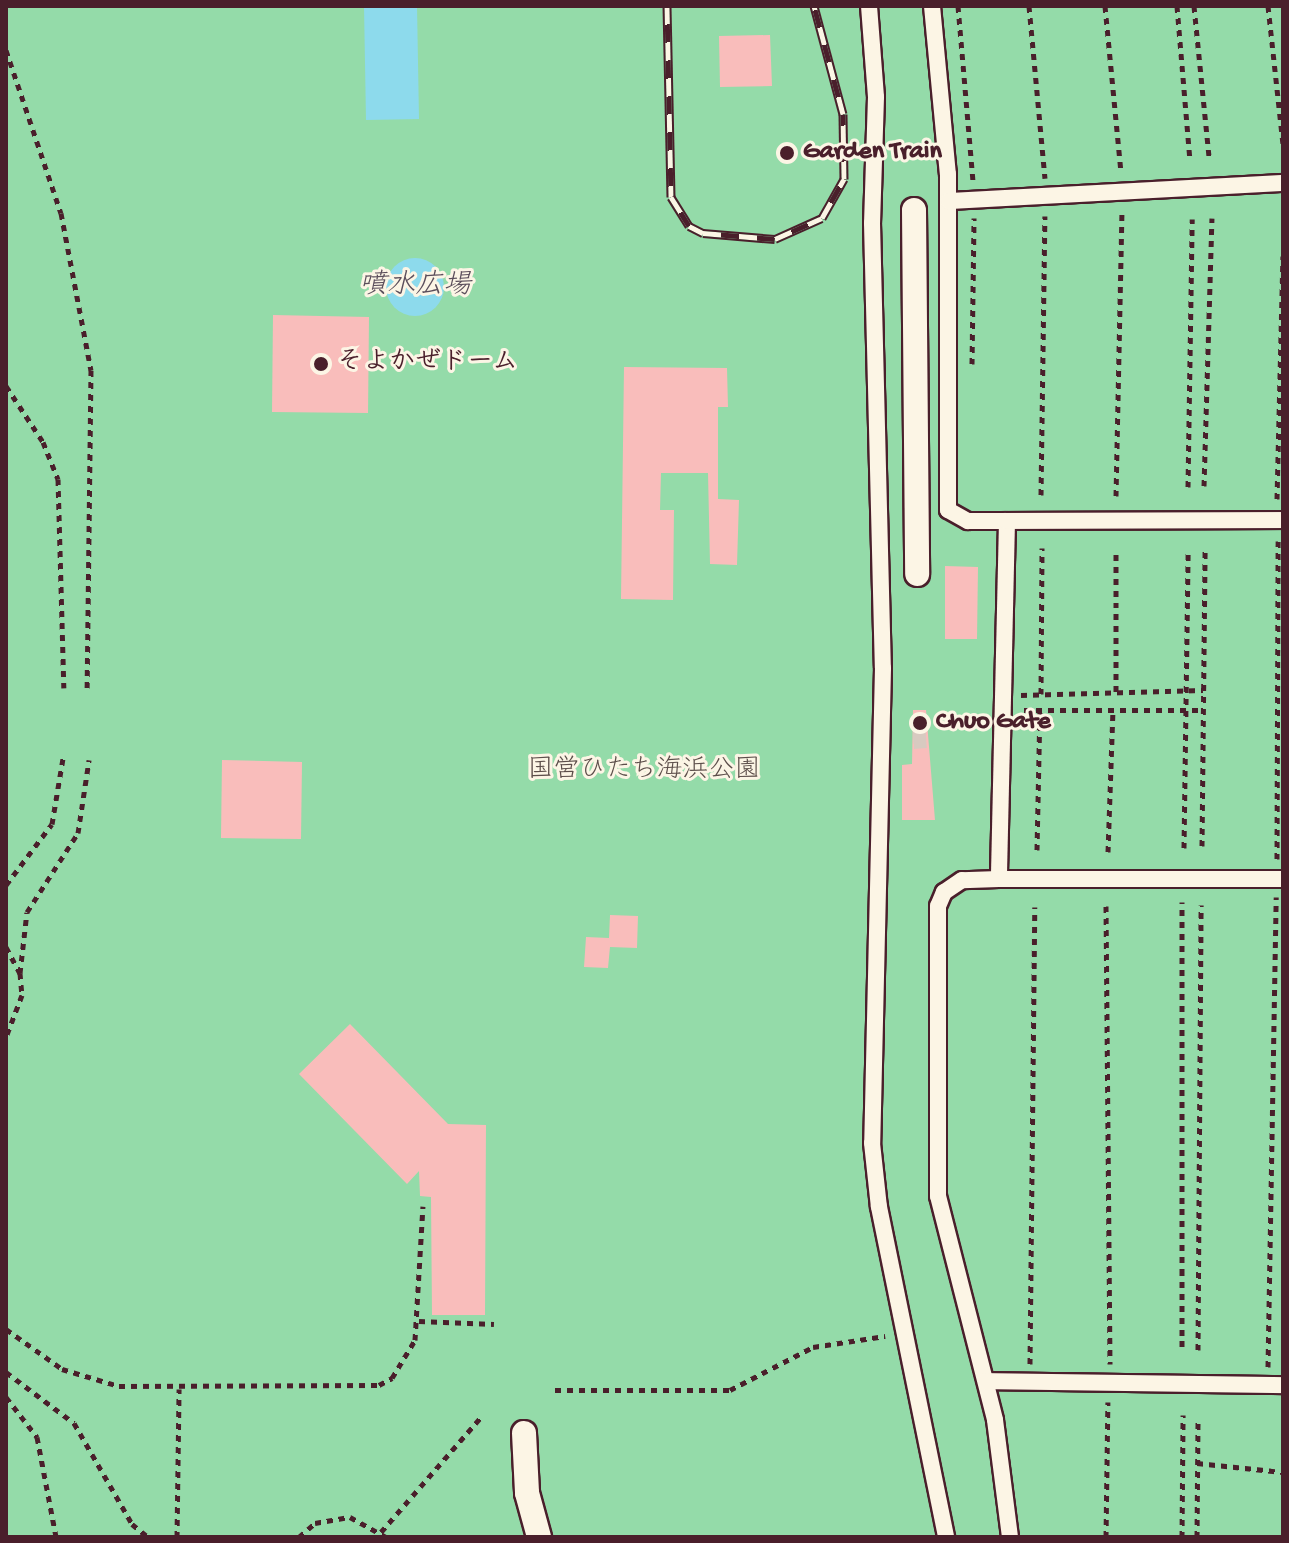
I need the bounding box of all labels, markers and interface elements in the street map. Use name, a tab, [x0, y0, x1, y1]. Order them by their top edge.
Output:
place label: Garden Train	[803, 137, 942, 169]
marker: Garden Train	[778, 144, 796, 162]
water label: 噴水広場	[359, 270, 471, 304]
place label: そよかぜドーム	[337, 348, 519, 380]
marker: そよかぜドーム	[312, 355, 330, 373]
place label: Chuo Gate	[936, 707, 1051, 739]
marker: Chuo Gate	[911, 714, 929, 732]
park label: 国営ひたち海浜公園	[527, 756, 761, 788]

